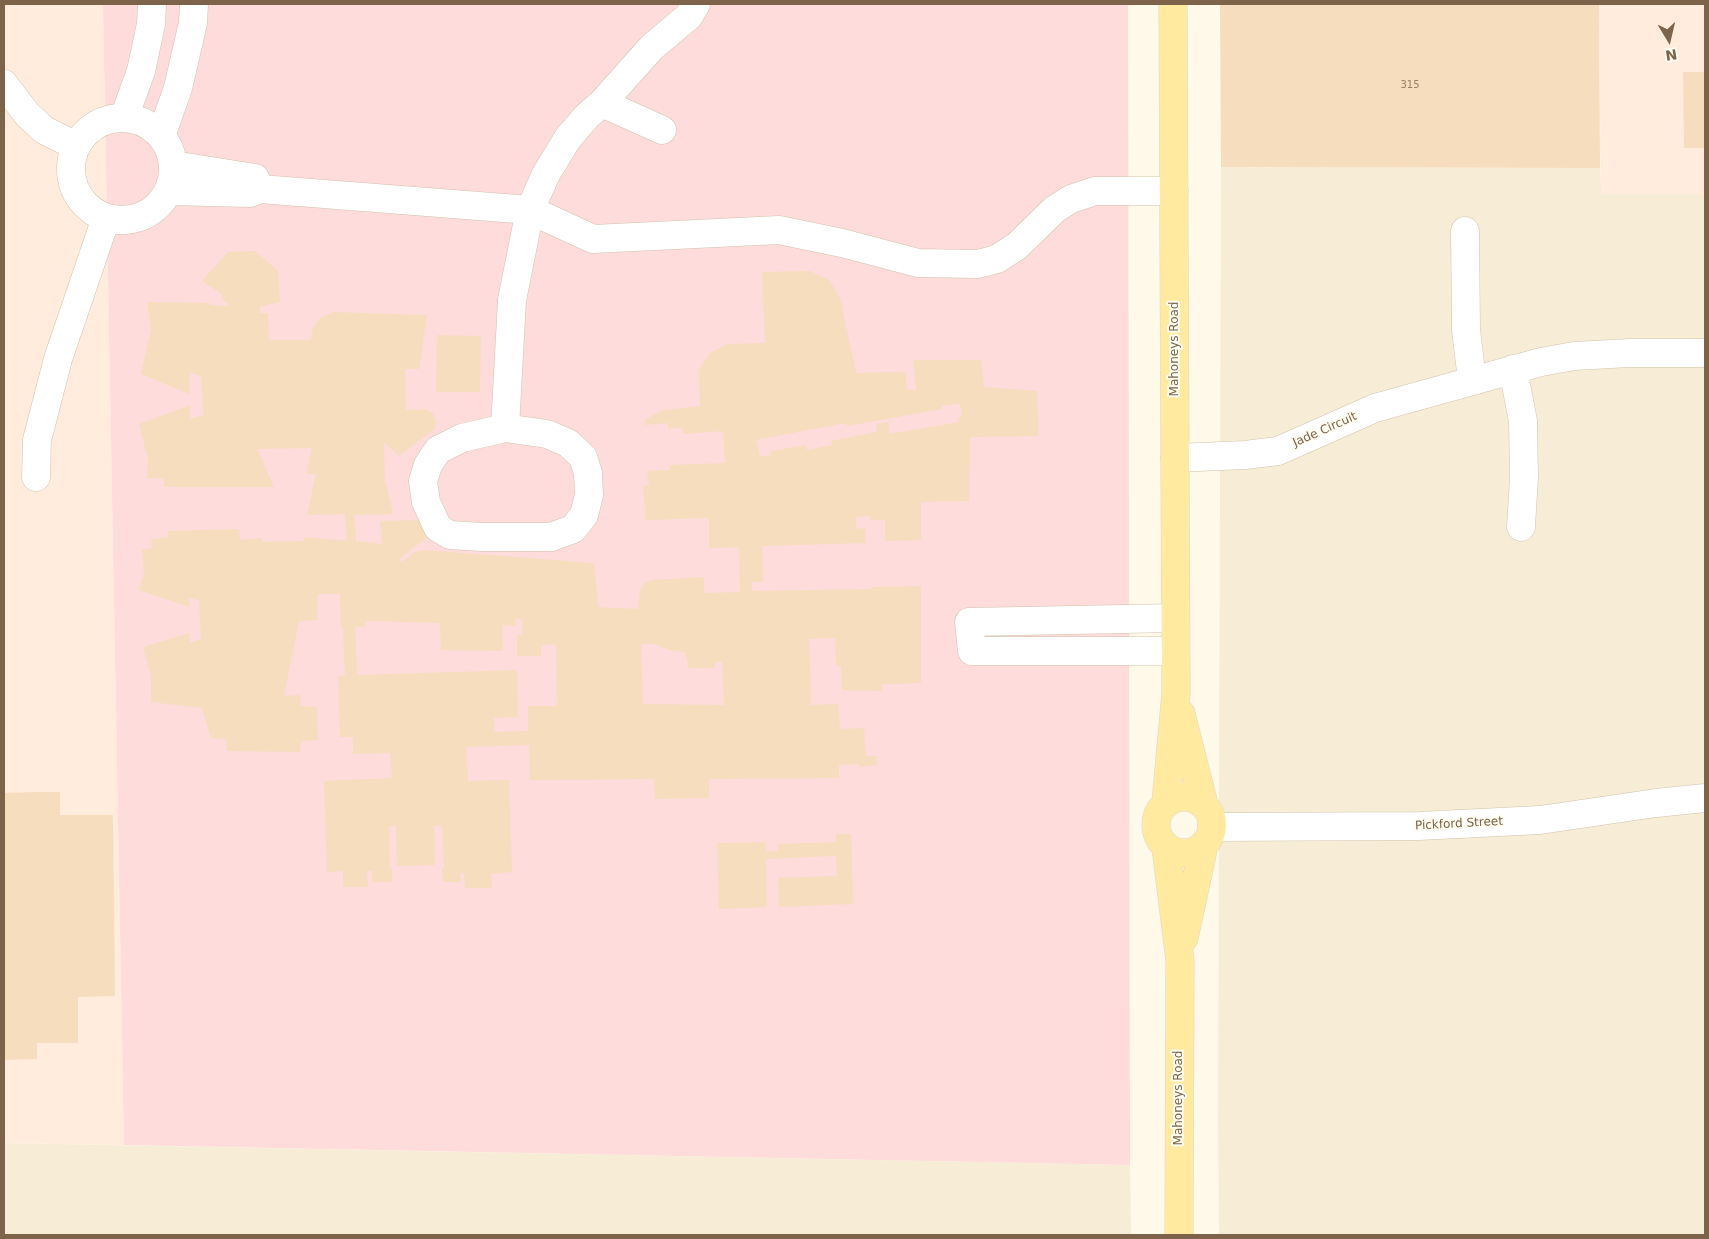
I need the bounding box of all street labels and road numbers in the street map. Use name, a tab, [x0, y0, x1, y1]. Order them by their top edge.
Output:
street label: Mahoneys Road	[1168, 302, 1182, 396]
street label: Jade Circuit	[1291, 410, 1359, 450]
street label: Pickford Street	[1415, 815, 1503, 833]
street label: Mahoneys Road	[1172, 1051, 1186, 1145]

